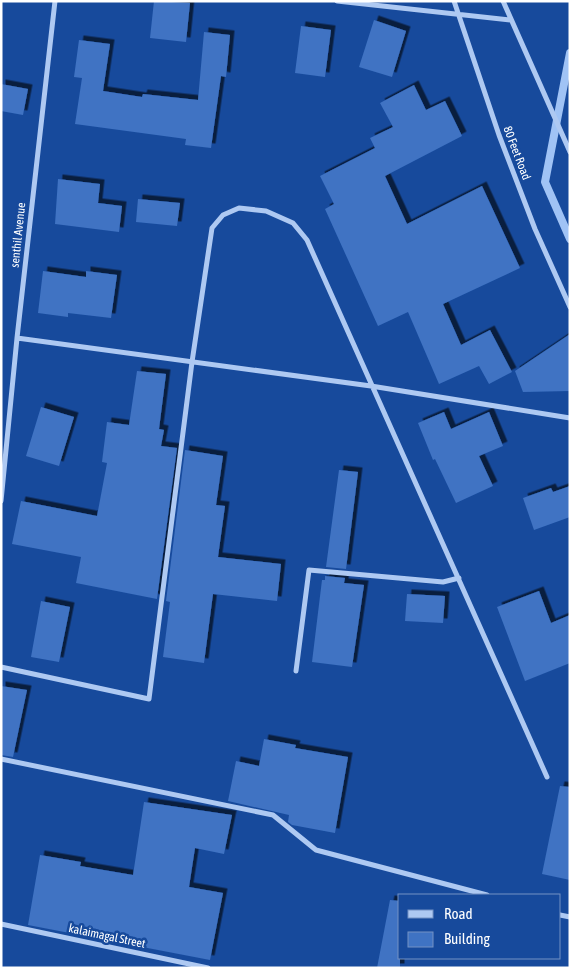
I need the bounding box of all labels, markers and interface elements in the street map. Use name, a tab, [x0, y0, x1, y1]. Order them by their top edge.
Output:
street label: 80 Feet Road	[500, 124, 534, 182]
street label: senthil Avenue	[8, 202, 28, 268]
legend	[398, 894, 561, 959]
text: Road	[444, 905, 473, 922]
street label: kalaimagal Street	[67, 921, 147, 951]
text: Building	[444, 930, 490, 947]

